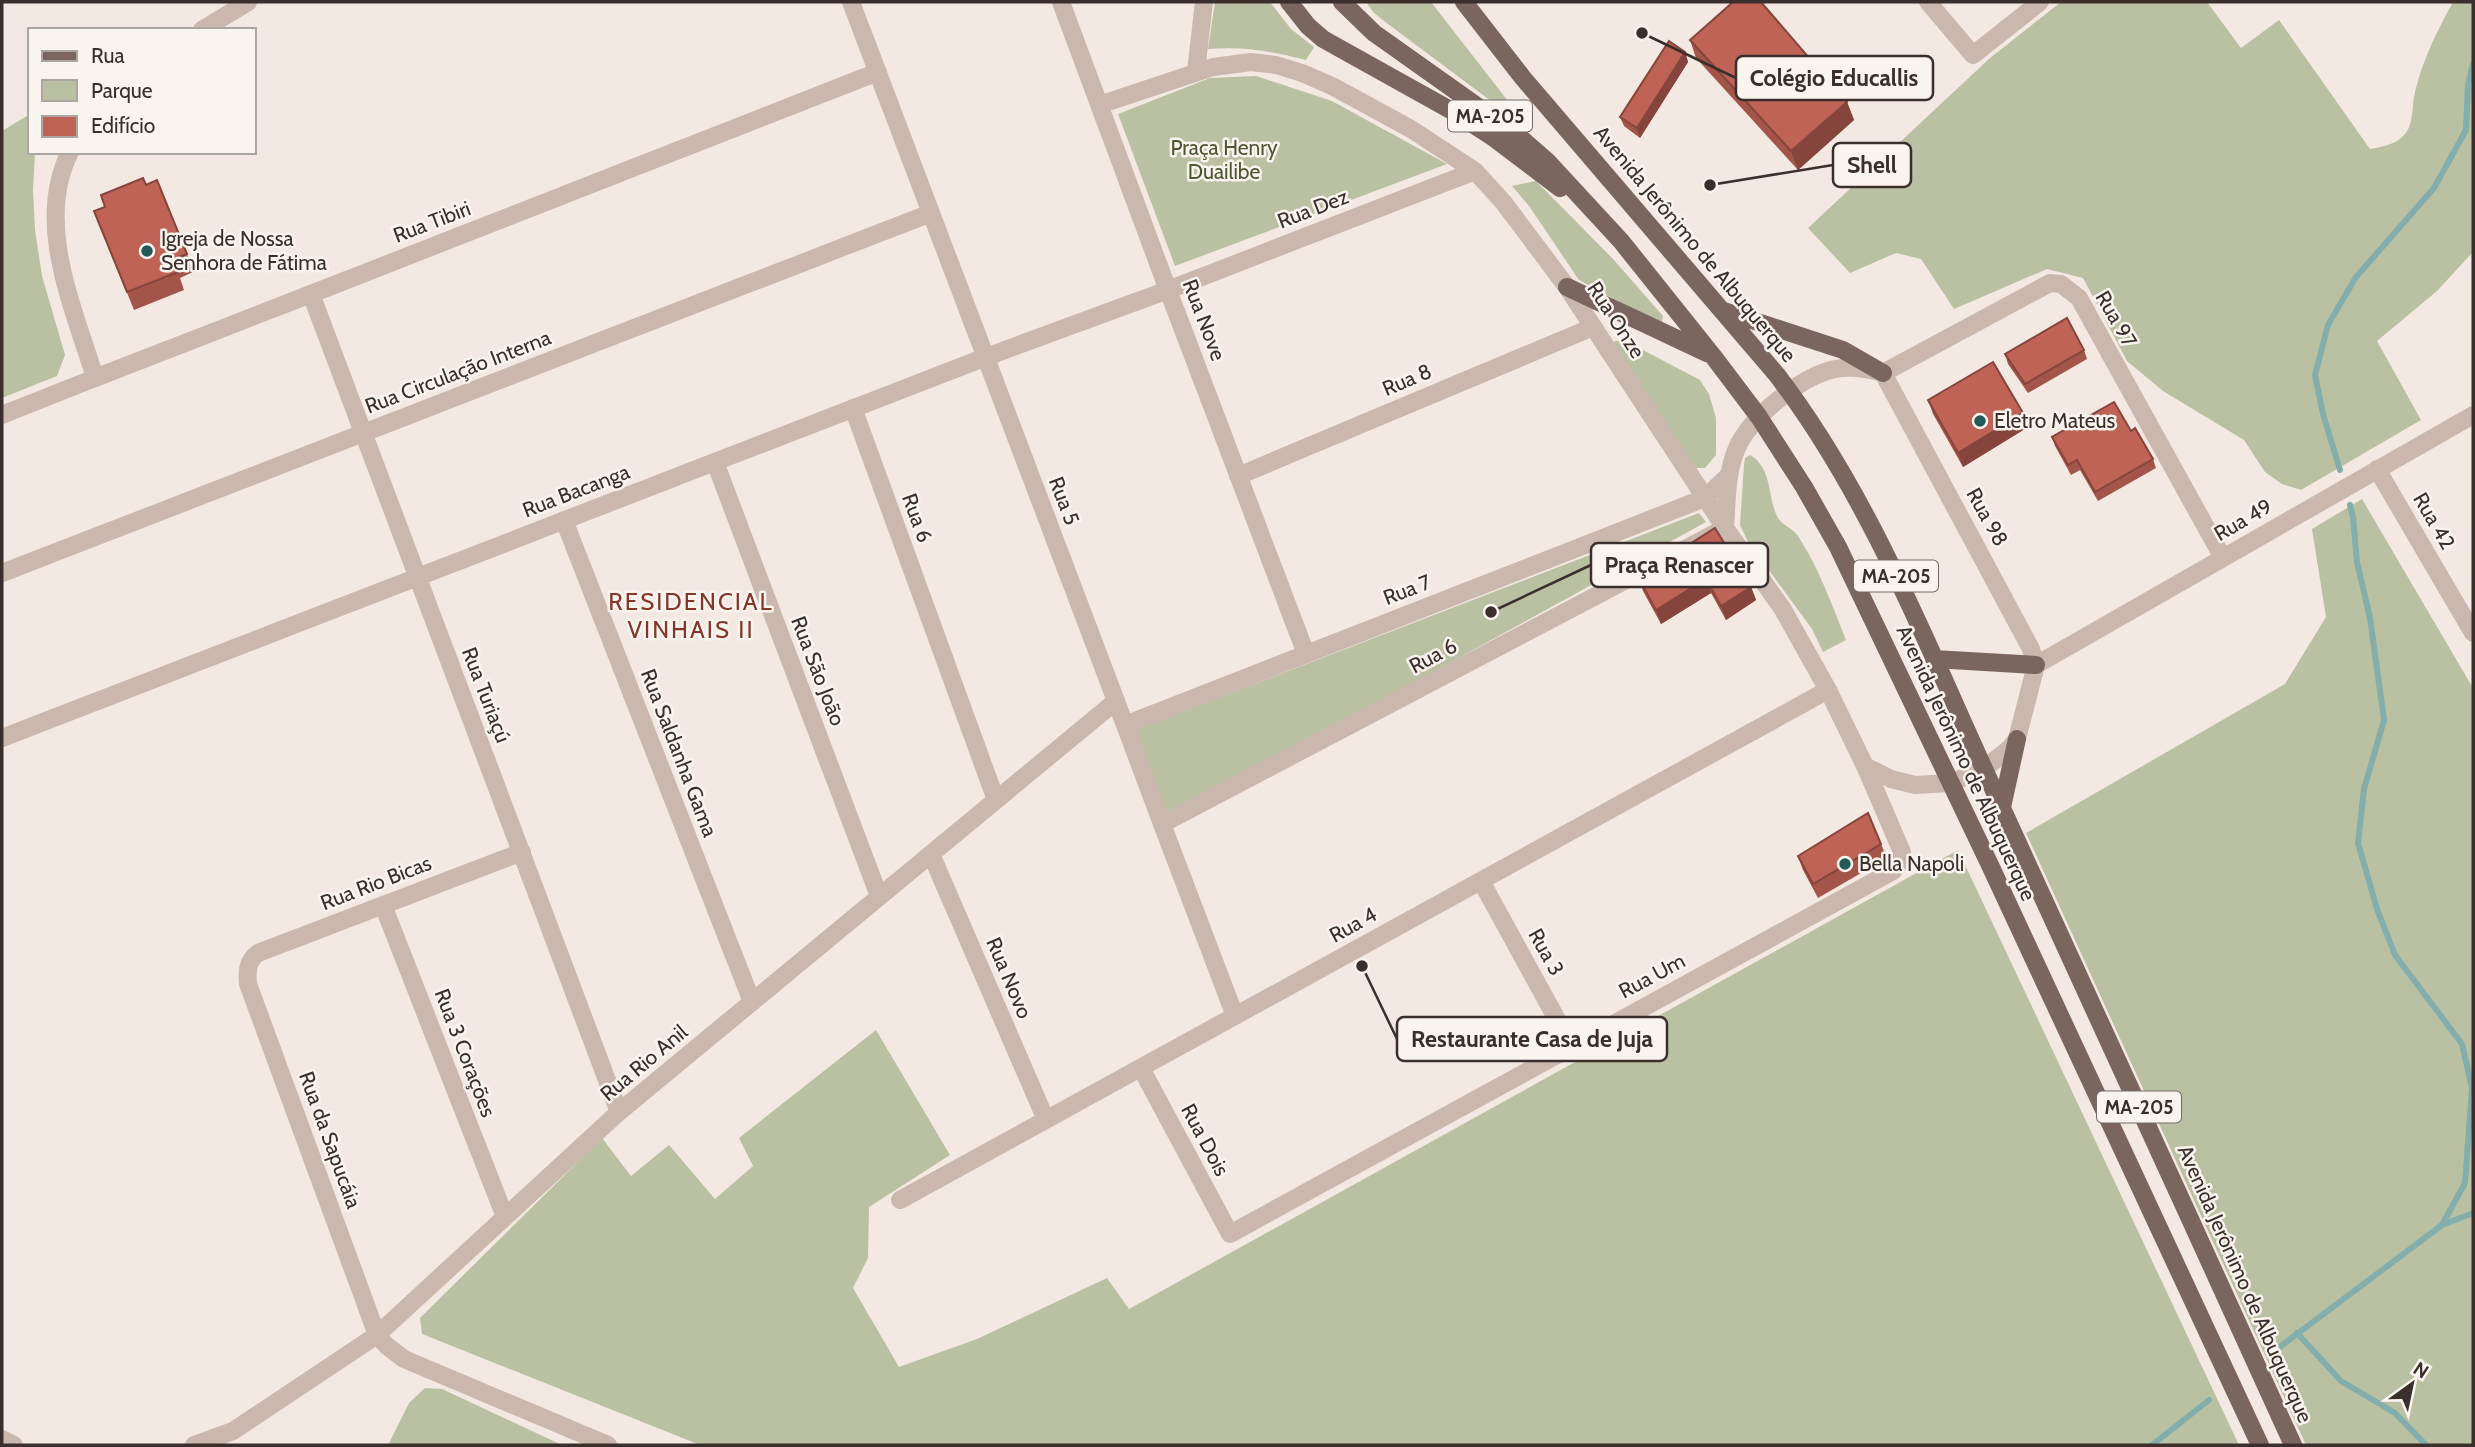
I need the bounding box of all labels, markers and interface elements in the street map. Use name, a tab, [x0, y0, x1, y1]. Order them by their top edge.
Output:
legend	[28, 28, 256, 154]
text: Rua	[91, 43, 125, 68]
callout: Colégio Educallis	[1736, 56, 1933, 100]
text: Colégio Educallis	[1750, 64, 1918, 92]
text: Parque	[91, 78, 153, 103]
road number: MA-205	[1448, 100, 1532, 132]
text: Edifício	[91, 113, 155, 138]
street label: Avenida Jerônimo de Albuquerque	[1589, 120, 1802, 367]
park label: Praça Henry Duailibe	[1170, 135, 1278, 184]
callout: Shell	[1833, 143, 1911, 187]
text: Shell	[1847, 151, 1897, 179]
street label: Rua Dez	[1274, 184, 1352, 233]
street label: Rua Tibiri	[390, 195, 474, 248]
place label: Igreja de Nossa Senhora de Fátima	[161, 226, 327, 275]
marker: Igreja de Nossa Senhora de Fátima	[139, 243, 155, 259]
street label: Rua Nove	[1178, 276, 1231, 364]
street label: Rua Onze	[1582, 277, 1651, 363]
street label: Rua 97	[2090, 286, 2143, 352]
street label: Rua Circulação Interna	[361, 325, 554, 419]
street label: Rua 8	[1378, 358, 1435, 401]
place label: Eletro Mateus	[1994, 408, 2115, 433]
marker: Eletro Mateus	[1972, 413, 1988, 429]
street label: Rua Bacanga	[519, 459, 633, 522]
street label: Rua 5	[1044, 473, 1085, 528]
street label: Rua 98	[1961, 483, 2014, 550]
street label: Rua 42	[2408, 488, 2461, 554]
street label: Rua 6	[897, 490, 938, 546]
street label: Rua 49	[2210, 493, 2276, 546]
callout: Praça Renascer	[1591, 543, 1768, 587]
text: Praça Renascer	[1604, 551, 1754, 579]
road number: MA-205	[1854, 561, 1938, 592]
street label: Rua 7	[1380, 569, 1434, 610]
district label: RESIDENCIAL VINHAIS II	[608, 587, 774, 644]
street label: Rua São João	[786, 613, 851, 729]
street label: Avenida Jerônimo de Albuquerque	[1891, 621, 2042, 905]
street label: Rua 6	[1405, 633, 1461, 678]
street label: Rua Turiaçú	[457, 644, 516, 746]
street label: Rua Saldanha Gama	[636, 665, 723, 840]
street label: Rua Rio Bicas	[317, 850, 435, 915]
place label: Bella Napoli	[1859, 851, 1964, 876]
marker: Bella Napoli	[1837, 856, 1853, 872]
street label: Rua 4	[1325, 901, 1381, 948]
street label: Rua 3	[1523, 924, 1569, 980]
street label: Rua Novo	[981, 933, 1038, 1022]
street label: Rua Um	[1614, 948, 1689, 1003]
street label: Rua 3 Corações	[430, 985, 502, 1121]
callout: Restaurante Casa de Juja	[1397, 1017, 1667, 1061]
street label: Rua Rio Anil	[595, 1019, 692, 1106]
text: Restaurante Casa de Juja	[1411, 1025, 1653, 1053]
street label: Rua da Sapucáia	[294, 1068, 367, 1212]
road number: MA-205	[2097, 1092, 2181, 1122]
street label: Rua Dois	[1176, 1099, 1235, 1180]
street label: Avenida Jerônimo de Albuquerque	[2173, 1141, 2318, 1427]
north arrow	[2377, 1349, 2447, 1419]
text: N	[2409, 1357, 2433, 1383]

